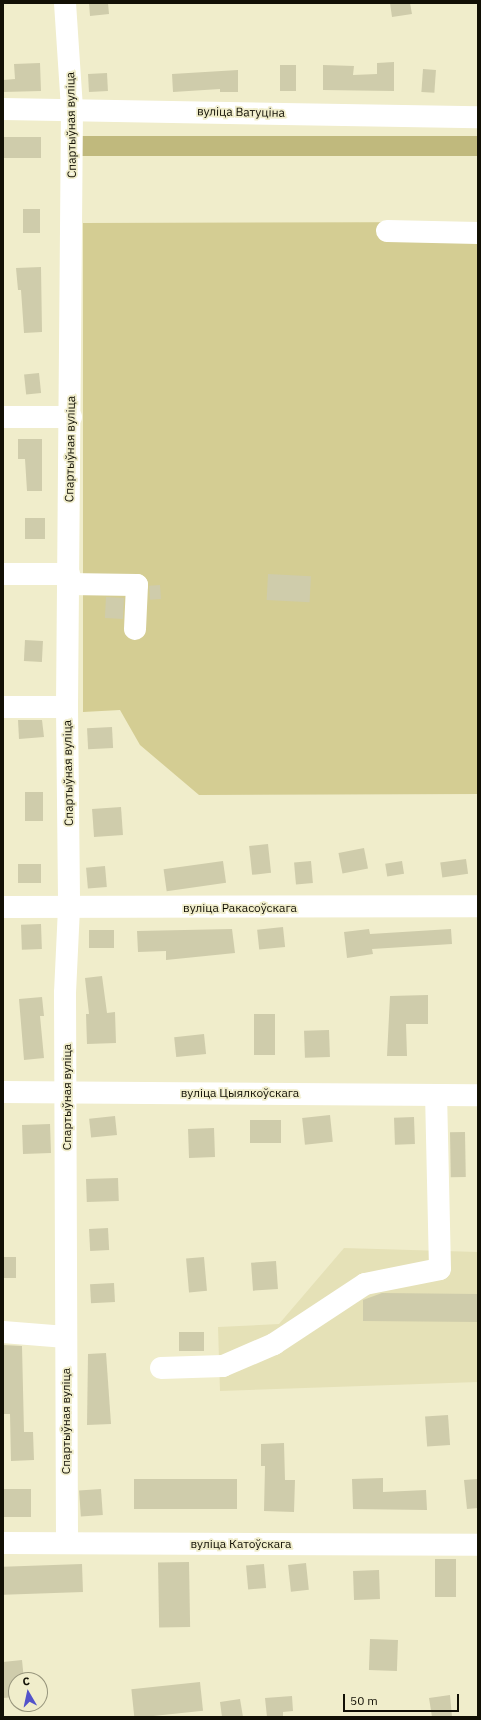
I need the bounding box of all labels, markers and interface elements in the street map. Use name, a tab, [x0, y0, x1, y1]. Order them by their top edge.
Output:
street label: Спартыўная вуліца	[63, 72, 79, 178]
street label: вуліца Ватуціна	[197, 104, 285, 120]
street label: Спартыўная вуліца	[62, 396, 78, 502]
street label: Спартыўная вуліца	[60, 720, 76, 826]
street label: вуліца Ракасоўскага	[183, 901, 297, 915]
street label: Спартыўная вуліца	[60, 1044, 74, 1150]
street label: вуліца Цыялкоўскага	[181, 1086, 299, 1100]
street label: Спартыўная вуліца	[59, 1368, 73, 1474]
street label: вуліца Катоўскага	[190, 1537, 292, 1551]
north arrow	[8, 1672, 48, 1712]
text: С	[22, 1674, 31, 1689]
scale bar	[345, 1686, 461, 1712]
text: 50 m	[350, 1693, 378, 1708]

